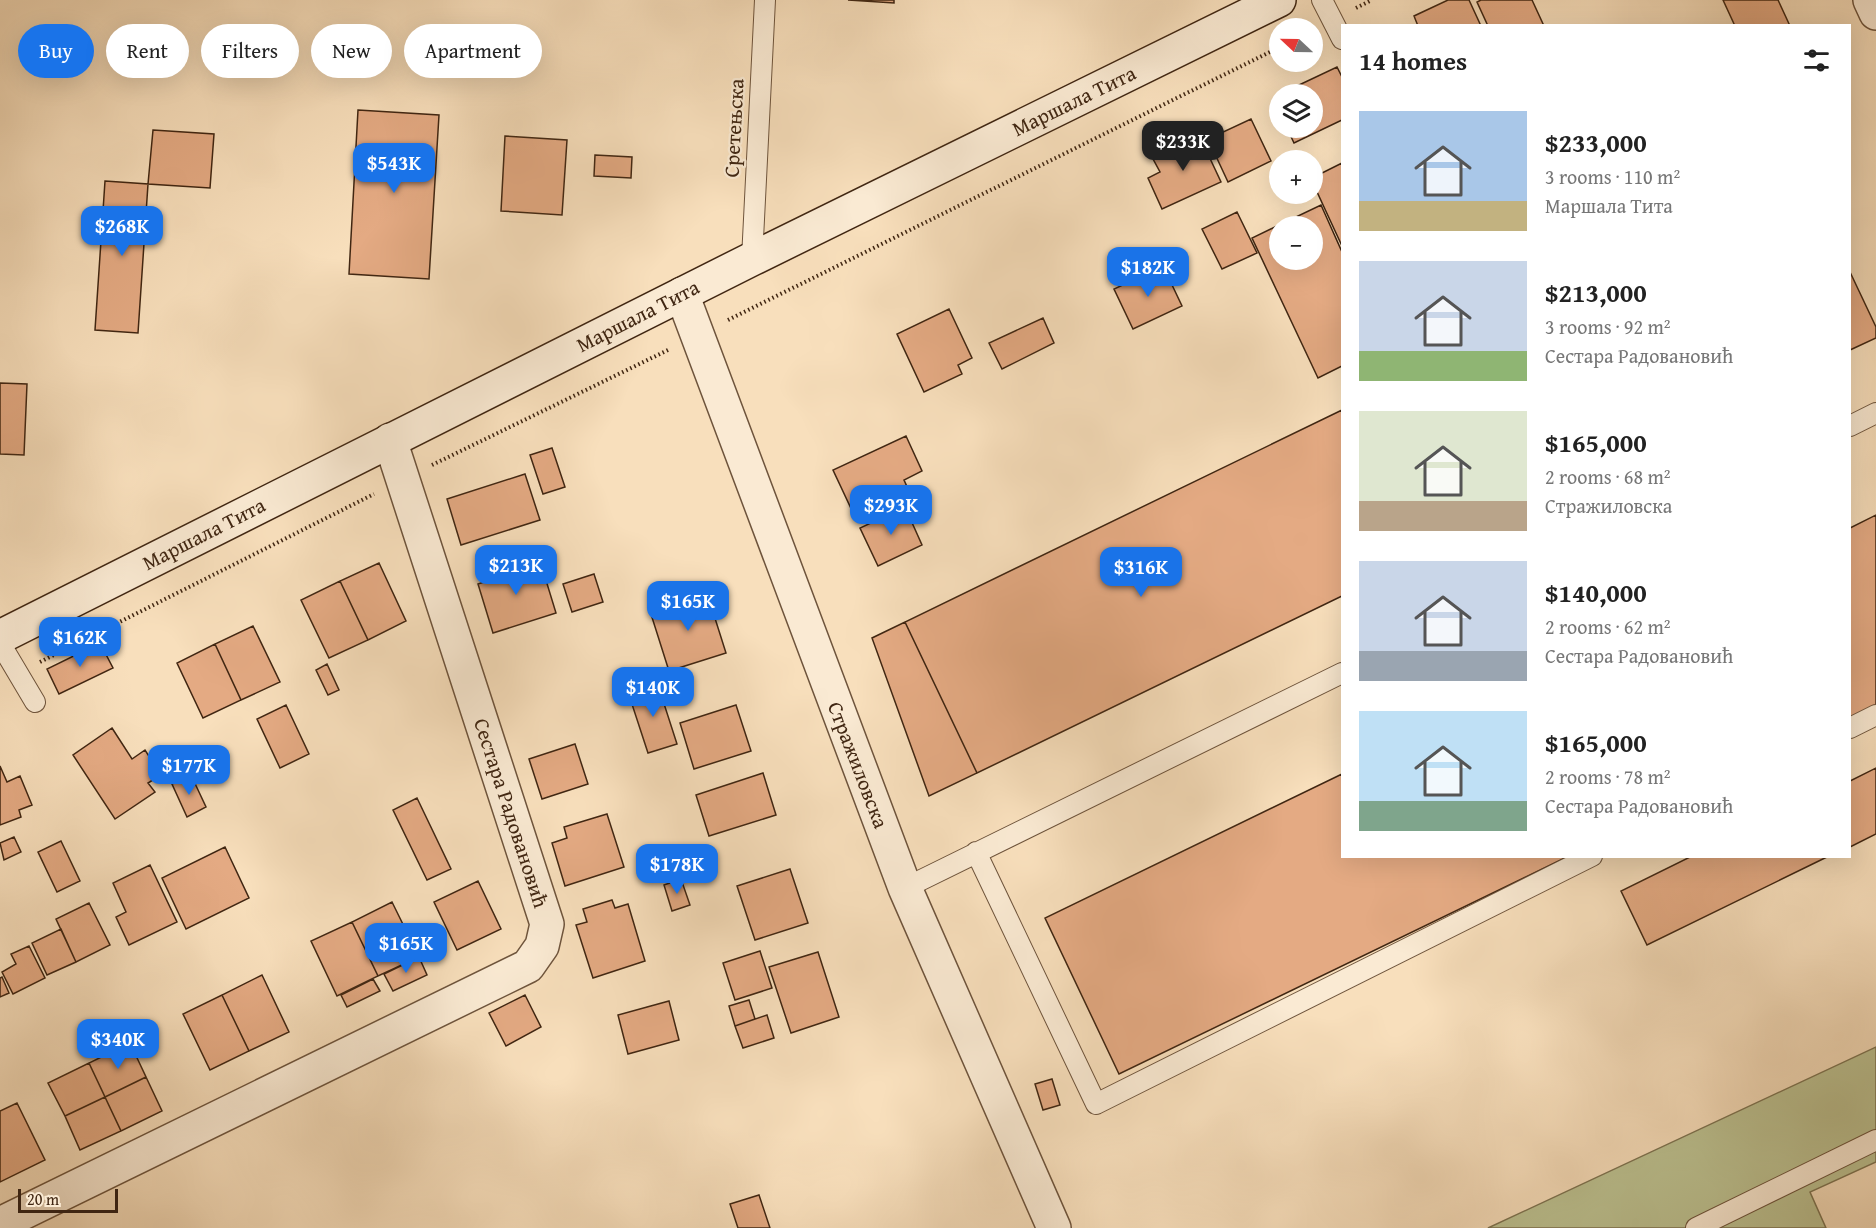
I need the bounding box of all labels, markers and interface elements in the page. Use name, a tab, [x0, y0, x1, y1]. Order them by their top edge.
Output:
north arrow	[1269, 18, 1323, 72]
map controls	[1269, 18, 1323, 270]
chip: Buy	[18, 24, 94, 78]
chip: Rent	[106, 24, 189, 78]
chip: Filters	[201, 24, 299, 78]
chip: New	[311, 24, 392, 78]
chip: Apartment	[404, 24, 542, 78]
text: 14 homes	[1359, 41, 1467, 80]
icon: filters	[1800, 44, 1833, 77]
street label: Маршала Тита	[1007, 57, 1141, 144]
street label: Сретењска	[715, 78, 752, 178]
button: layers	[1269, 84, 1323, 138]
pin: $233K	[1141, 121, 1225, 172]
text: $233,000	[1545, 123, 1647, 162]
text: $233K	[1156, 126, 1210, 155]
icon: home	[1407, 135, 1479, 207]
pin: $543K	[352, 143, 436, 194]
text: $543K	[367, 148, 421, 177]
button: +	[1269, 150, 1323, 204]
text: 3 rooms · 110 m²	[1545, 162, 1680, 191]
text: Маршала Тита	[1545, 191, 1673, 220]
pin: $268K	[80, 206, 164, 257]
text: $268K	[95, 211, 149, 240]
button: −	[1269, 216, 1323, 270]
pin: $182K	[1106, 247, 1190, 298]
text: $182K	[1121, 252, 1175, 281]
street label: Маршала Тита	[571, 271, 705, 360]
text: $213,000	[1545, 273, 1647, 312]
icon: home	[1407, 285, 1479, 357]
text: 3 rooms · 92 m²	[1545, 312, 1671, 341]
text: Сестара Радовановић	[1545, 341, 1733, 370]
text: $165,000	[1545, 423, 1647, 462]
icon: home	[1407, 435, 1479, 507]
text: 2 rooms · 68 m²	[1545, 462, 1671, 491]
pin: $293K	[849, 485, 933, 536]
street label: Маршала Тита	[137, 489, 271, 578]
text: $293K	[864, 490, 918, 519]
text: Стражиловска	[1545, 491, 1672, 520]
pin: $213K	[474, 545, 558, 596]
pin: $316K	[1099, 547, 1183, 598]
text: $213K	[489, 550, 543, 579]
text: $316K	[1114, 552, 1168, 581]
text: $140,000	[1545, 573, 1647, 612]
pin: $165K	[646, 581, 730, 632]
icon: home	[1407, 585, 1479, 657]
text: $165K	[661, 586, 715, 615]
text: 2 rooms · 62 m²	[1545, 612, 1671, 641]
pin: $162K	[38, 617, 122, 668]
text: $162K	[53, 622, 107, 651]
text: Сестара Радовановић	[1545, 641, 1733, 670]
pin: $140K	[611, 667, 695, 718]
text: $140K	[626, 672, 680, 701]
street label: Стражиловска	[820, 697, 897, 833]
street label: Сестара Радовановић	[466, 714, 557, 912]
text: $165,000	[1545, 723, 1647, 762]
icon: home	[1407, 735, 1479, 807]
pin: $177K	[147, 745, 231, 796]
text: $177K	[162, 750, 216, 779]
text: 2 rooms · 78 m²	[1545, 762, 1671, 791]
text: Сестара Радовановић	[1545, 791, 1733, 820]
pin: $178K	[635, 844, 719, 895]
text: $178K	[650, 849, 704, 878]
pin: $165K	[364, 923, 448, 974]
text: $165K	[379, 928, 433, 957]
pin: $340K	[76, 1019, 160, 1070]
text: $340K	[91, 1024, 145, 1053]
scale bar	[18, 1186, 118, 1214]
text: 20 m	[27, 1187, 59, 1211]

